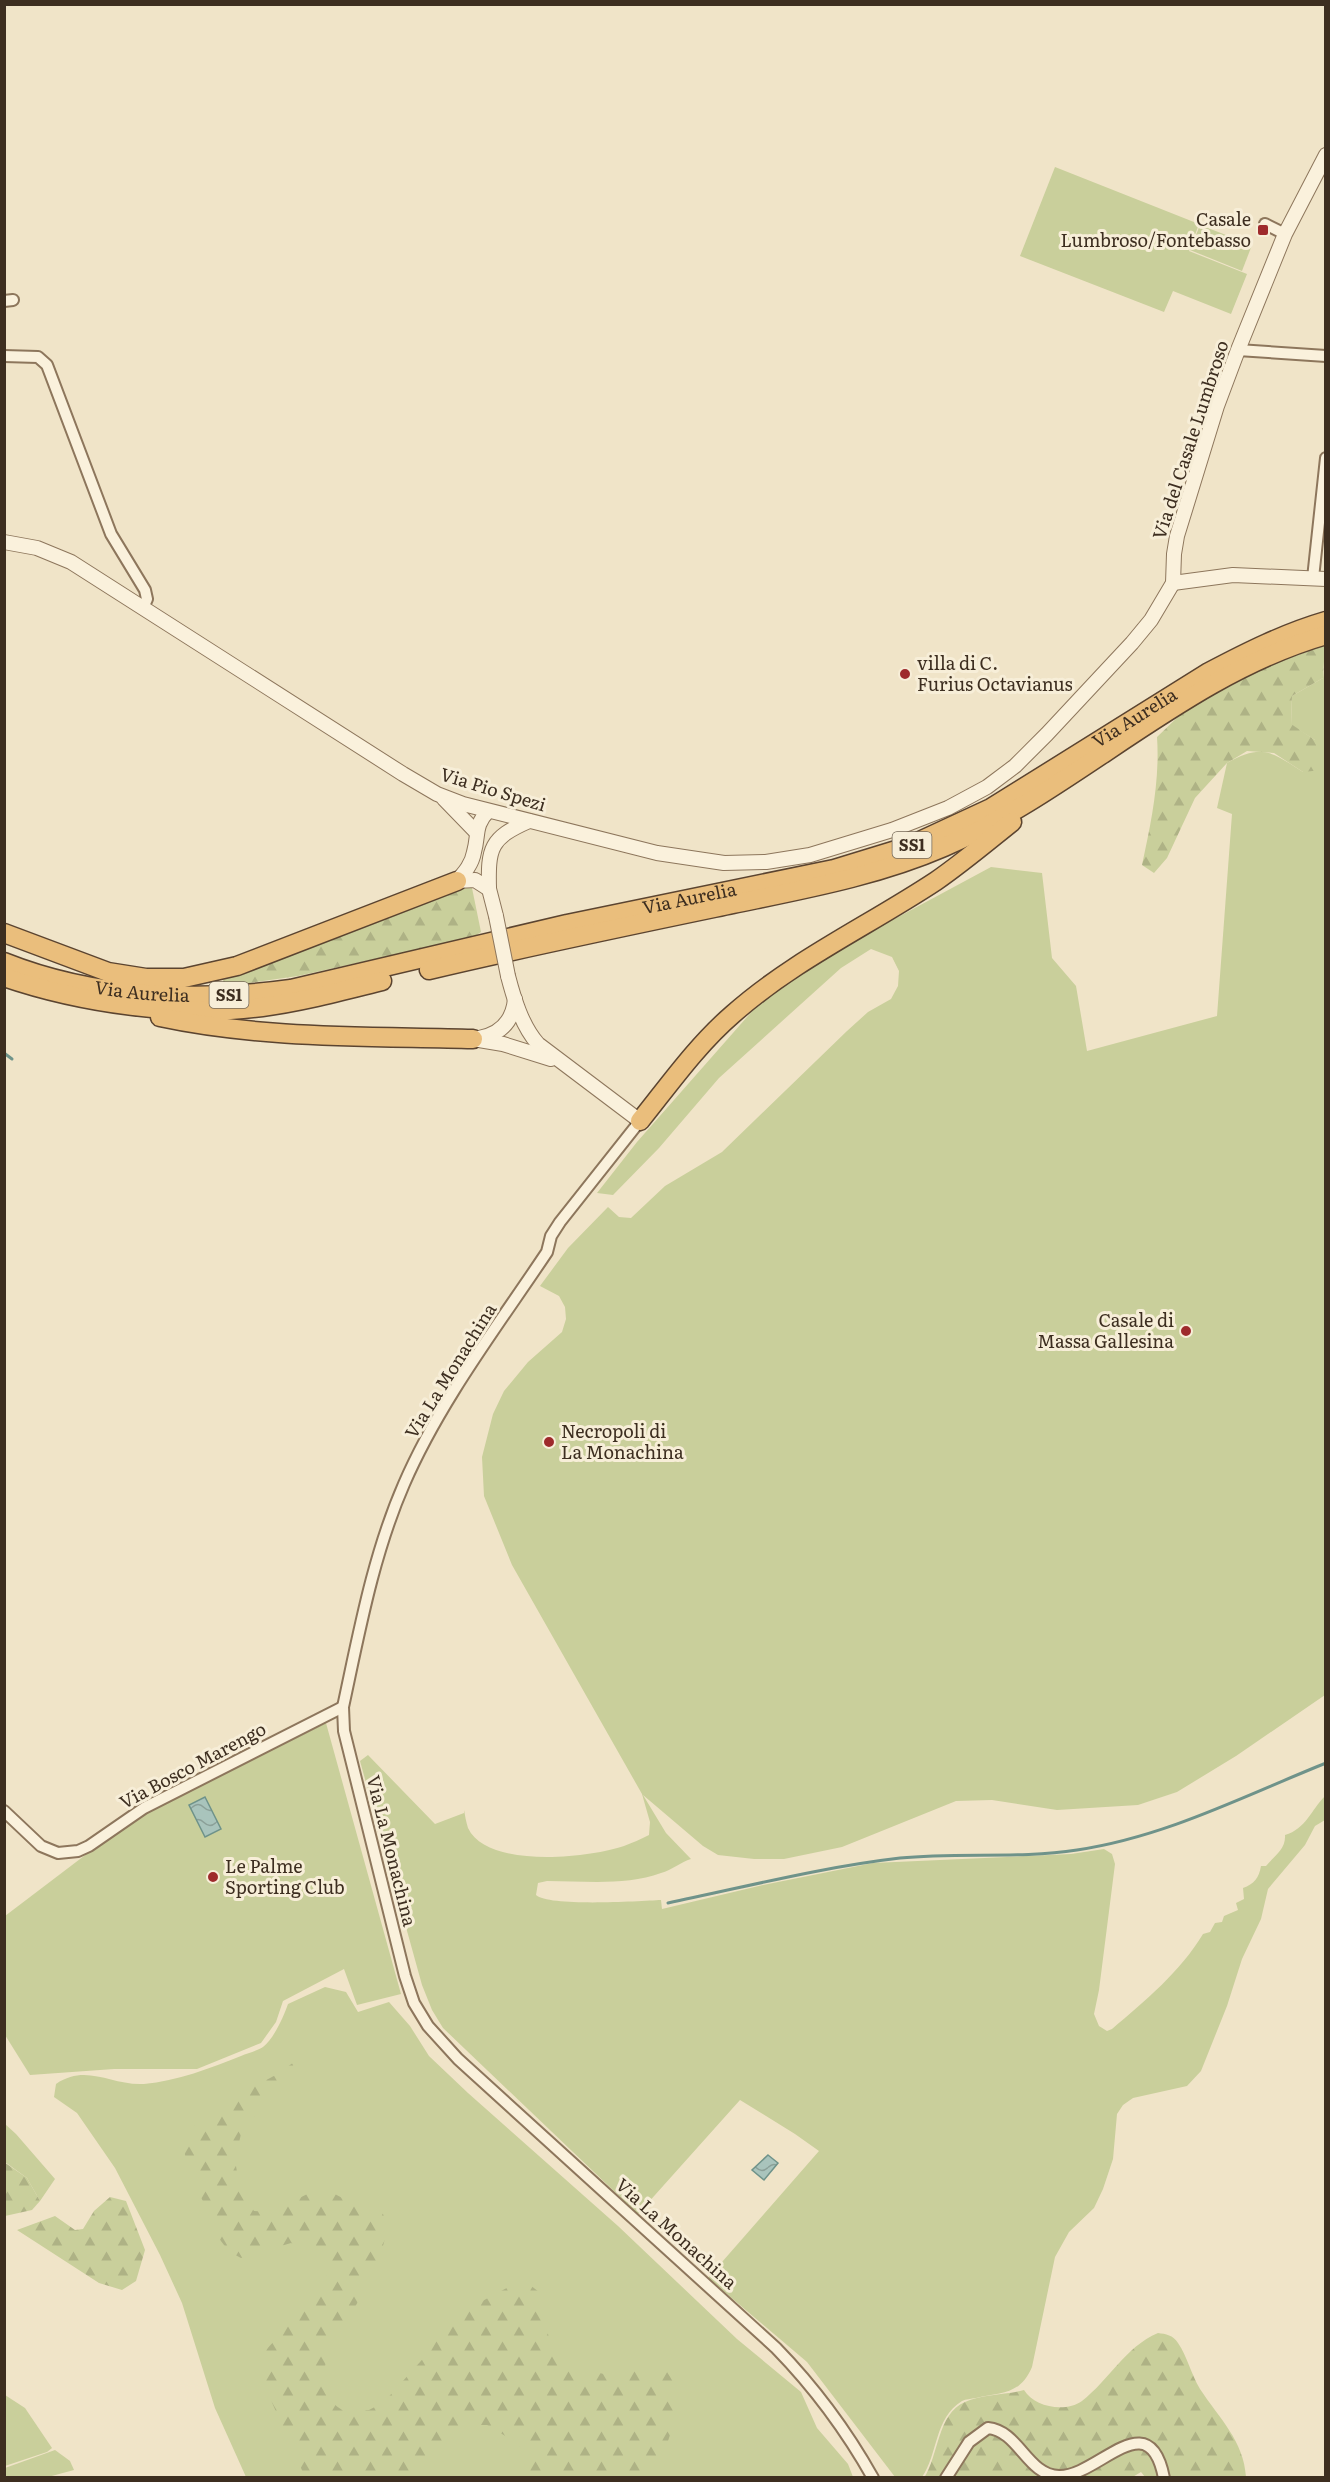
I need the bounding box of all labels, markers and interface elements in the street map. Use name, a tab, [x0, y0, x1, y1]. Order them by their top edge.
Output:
place label: Casale Lumbroso/Fontebasso	[1060, 205, 1251, 253]
marker: Casale Lumbroso/Fontebasso	[1256, 223, 1270, 237]
street label: Via del Casale Lumbroso	[1145, 336, 1235, 543]
place label: villa di C. Furius Octavianus	[917, 649, 1073, 697]
marker: villa di C. Furius Octavianus	[898, 667, 912, 681]
street label: Via Aurelia	[1086, 680, 1182, 754]
street label: Via Pio Spezi	[437, 760, 550, 817]
road number: SS1	[892, 832, 932, 858]
street label: Via Aurelia	[640, 874, 739, 920]
street label: Via Aurelia	[93, 973, 190, 1008]
road number: SS1	[210, 982, 248, 1008]
street label: Via La Monachina	[397, 1297, 502, 1443]
place label: Casale di Massa Gallesina	[1037, 1306, 1174, 1354]
marker: Casale di Massa Gallesina	[1179, 1324, 1193, 1338]
place label: Necropoli di La Monachina	[561, 1417, 684, 1465]
marker: Necropoli di La Monachina	[542, 1435, 556, 1449]
street label: Via Bosco Marengo	[114, 1715, 270, 1815]
street label: Via La Monachina	[361, 1772, 424, 1929]
place label: Le Palme Sporting Club	[225, 1852, 345, 1900]
marker: Le Palme Sporting Club	[206, 1870, 220, 1884]
street label: Via La Monachina	[610, 2171, 744, 2295]

